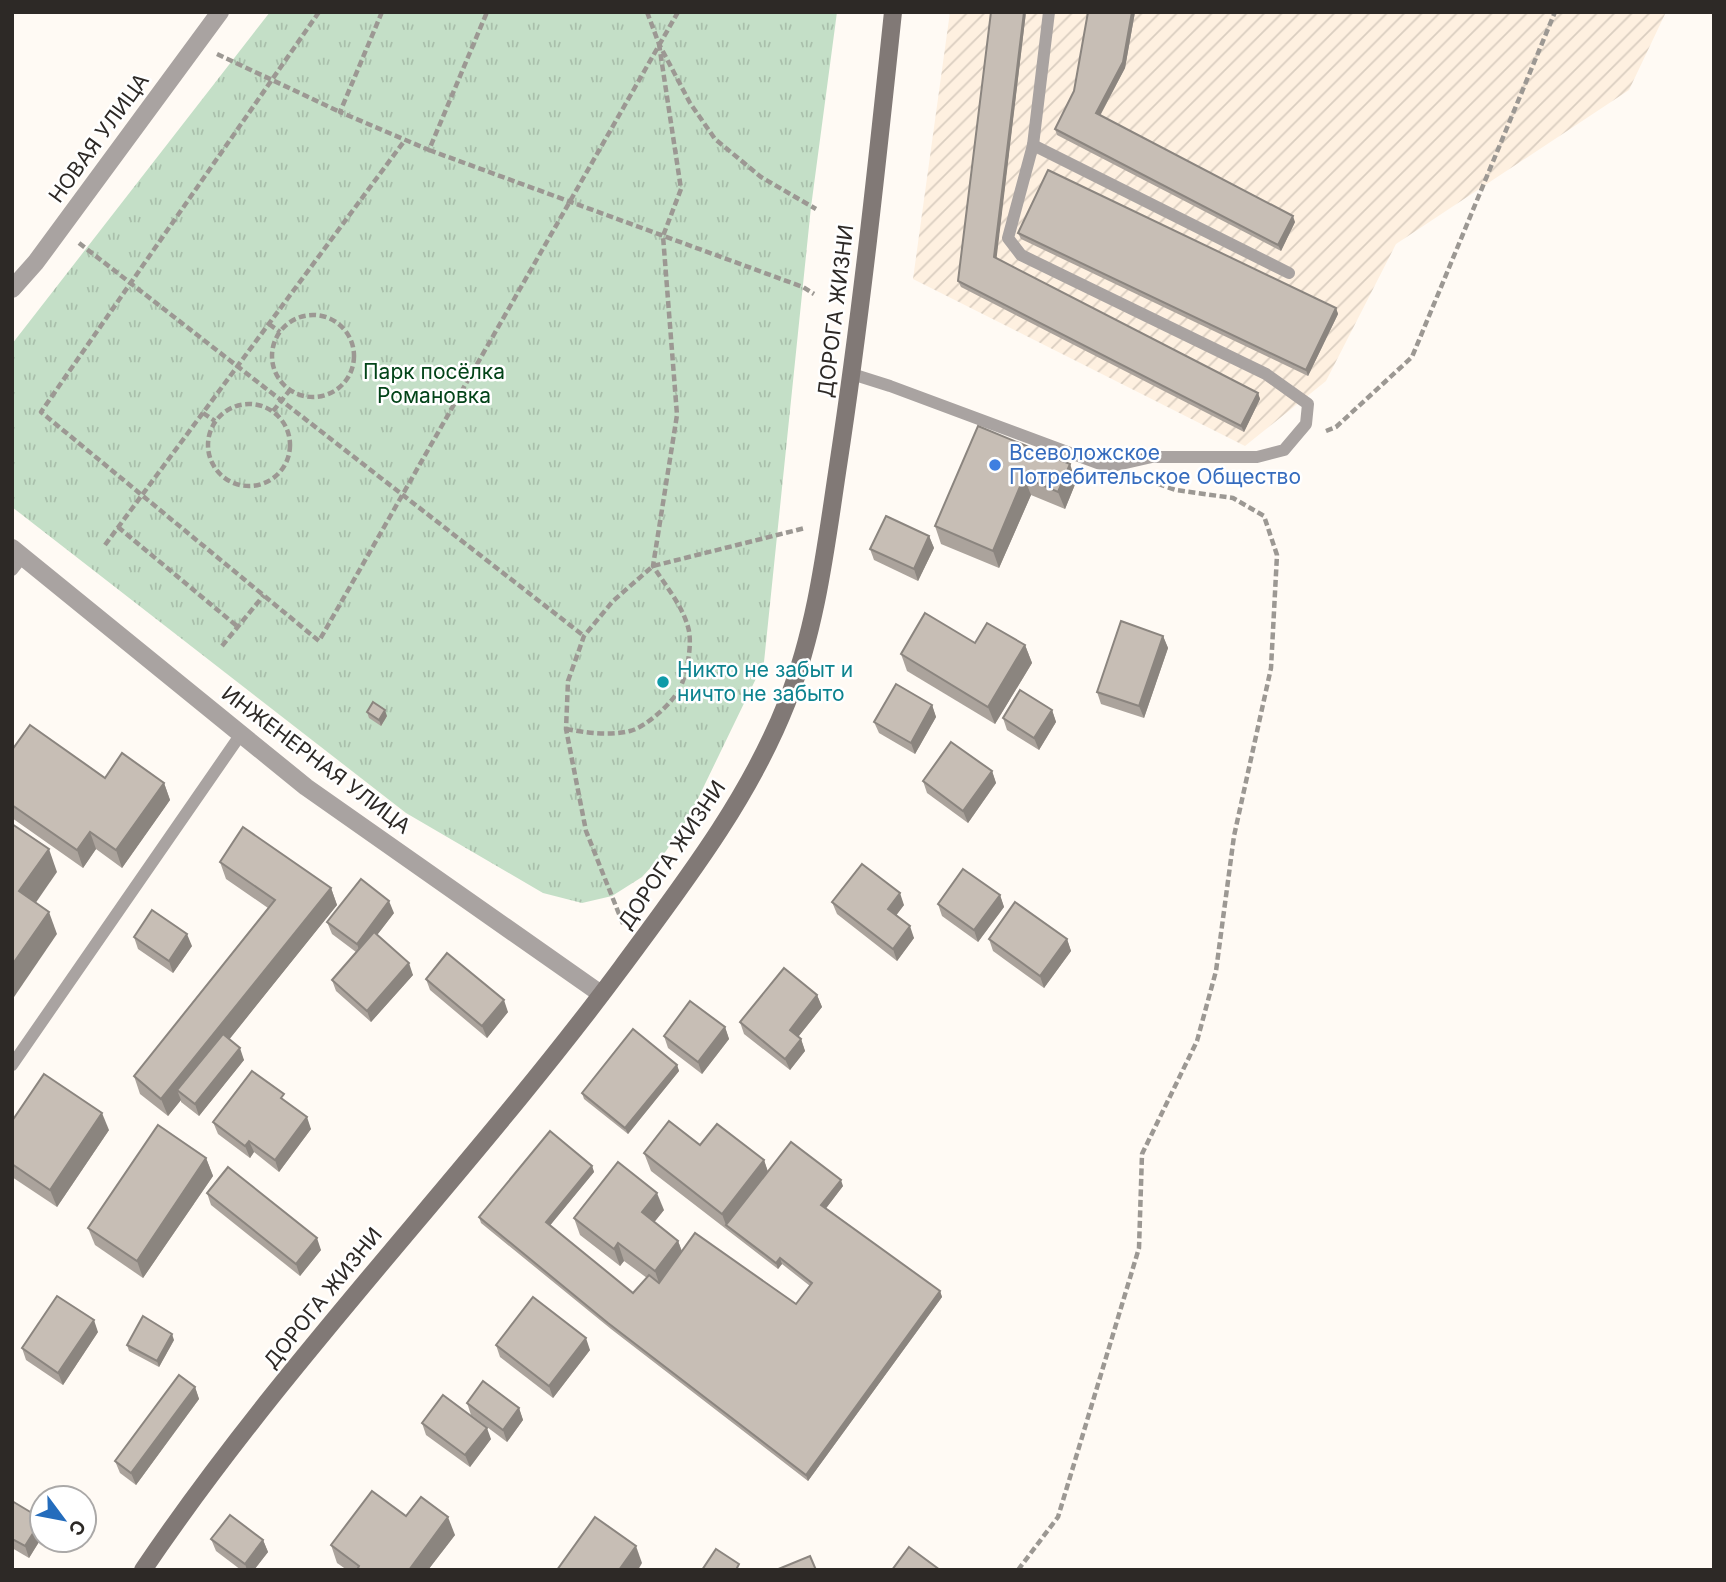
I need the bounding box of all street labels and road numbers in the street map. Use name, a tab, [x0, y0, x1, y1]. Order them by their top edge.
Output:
street label: НОВАЯ УЛИЦА	[43, 68, 154, 207]
street label: ДОРОГА ЖИЗНИ	[813, 223, 859, 399]
street label: ИНЖЕНЕРНАЯ УЛИЦА	[217, 680, 416, 839]
street label: ДОРОГА ЖИЗНИ	[613, 776, 731, 934]
street label: ДОРОГА ЖИЗНИ	[258, 1222, 387, 1373]

